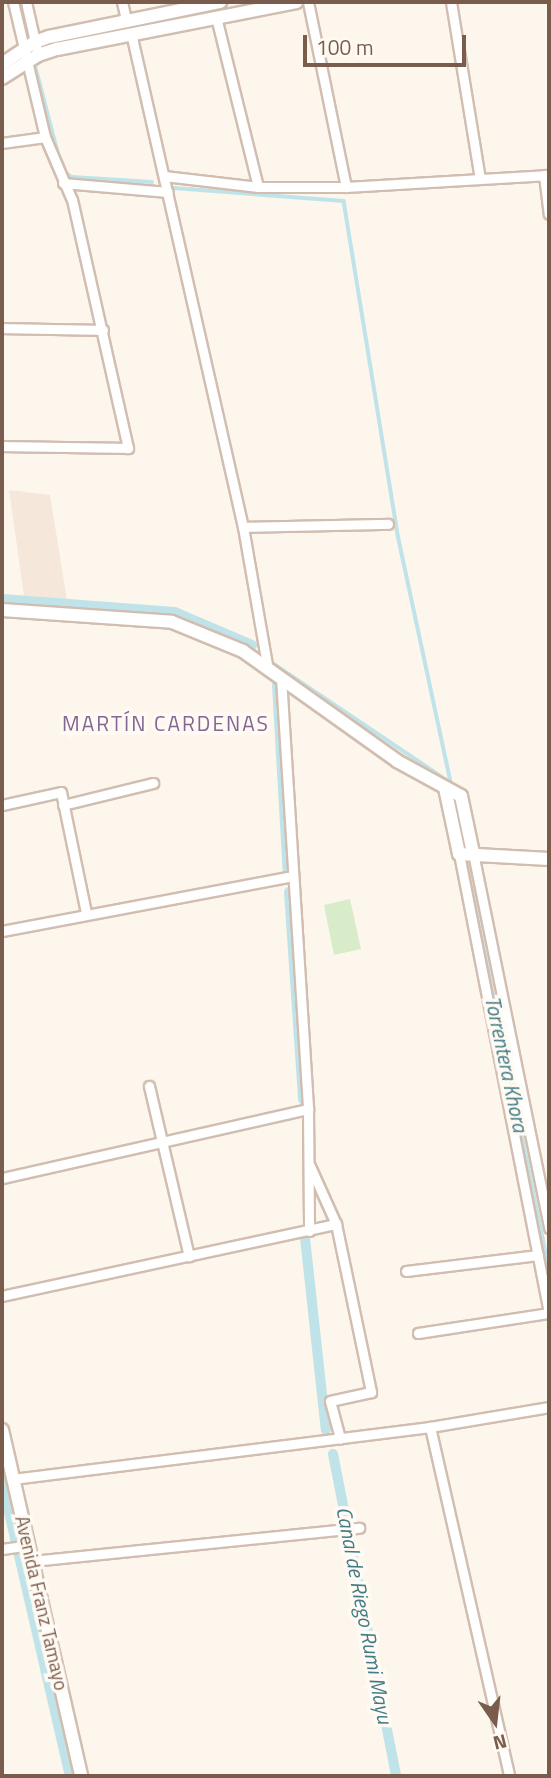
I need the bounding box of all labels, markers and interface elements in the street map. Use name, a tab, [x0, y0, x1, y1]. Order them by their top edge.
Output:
scale bar	[306, 21, 469, 65]
text: 100 m	[316, 31, 373, 63]
district label: MARTÍN CARDENAS	[64, 710, 268, 736]
water label: Torrentera Khora	[480, 994, 534, 1134]
water label: Canal de Riego Rumi Mayu	[332, 1504, 398, 1726]
street label: Avenida Franz Tamayo	[11, 1513, 73, 1693]
north arrow	[460, 1687, 530, 1757]
text: N	[490, 1727, 510, 1759]

